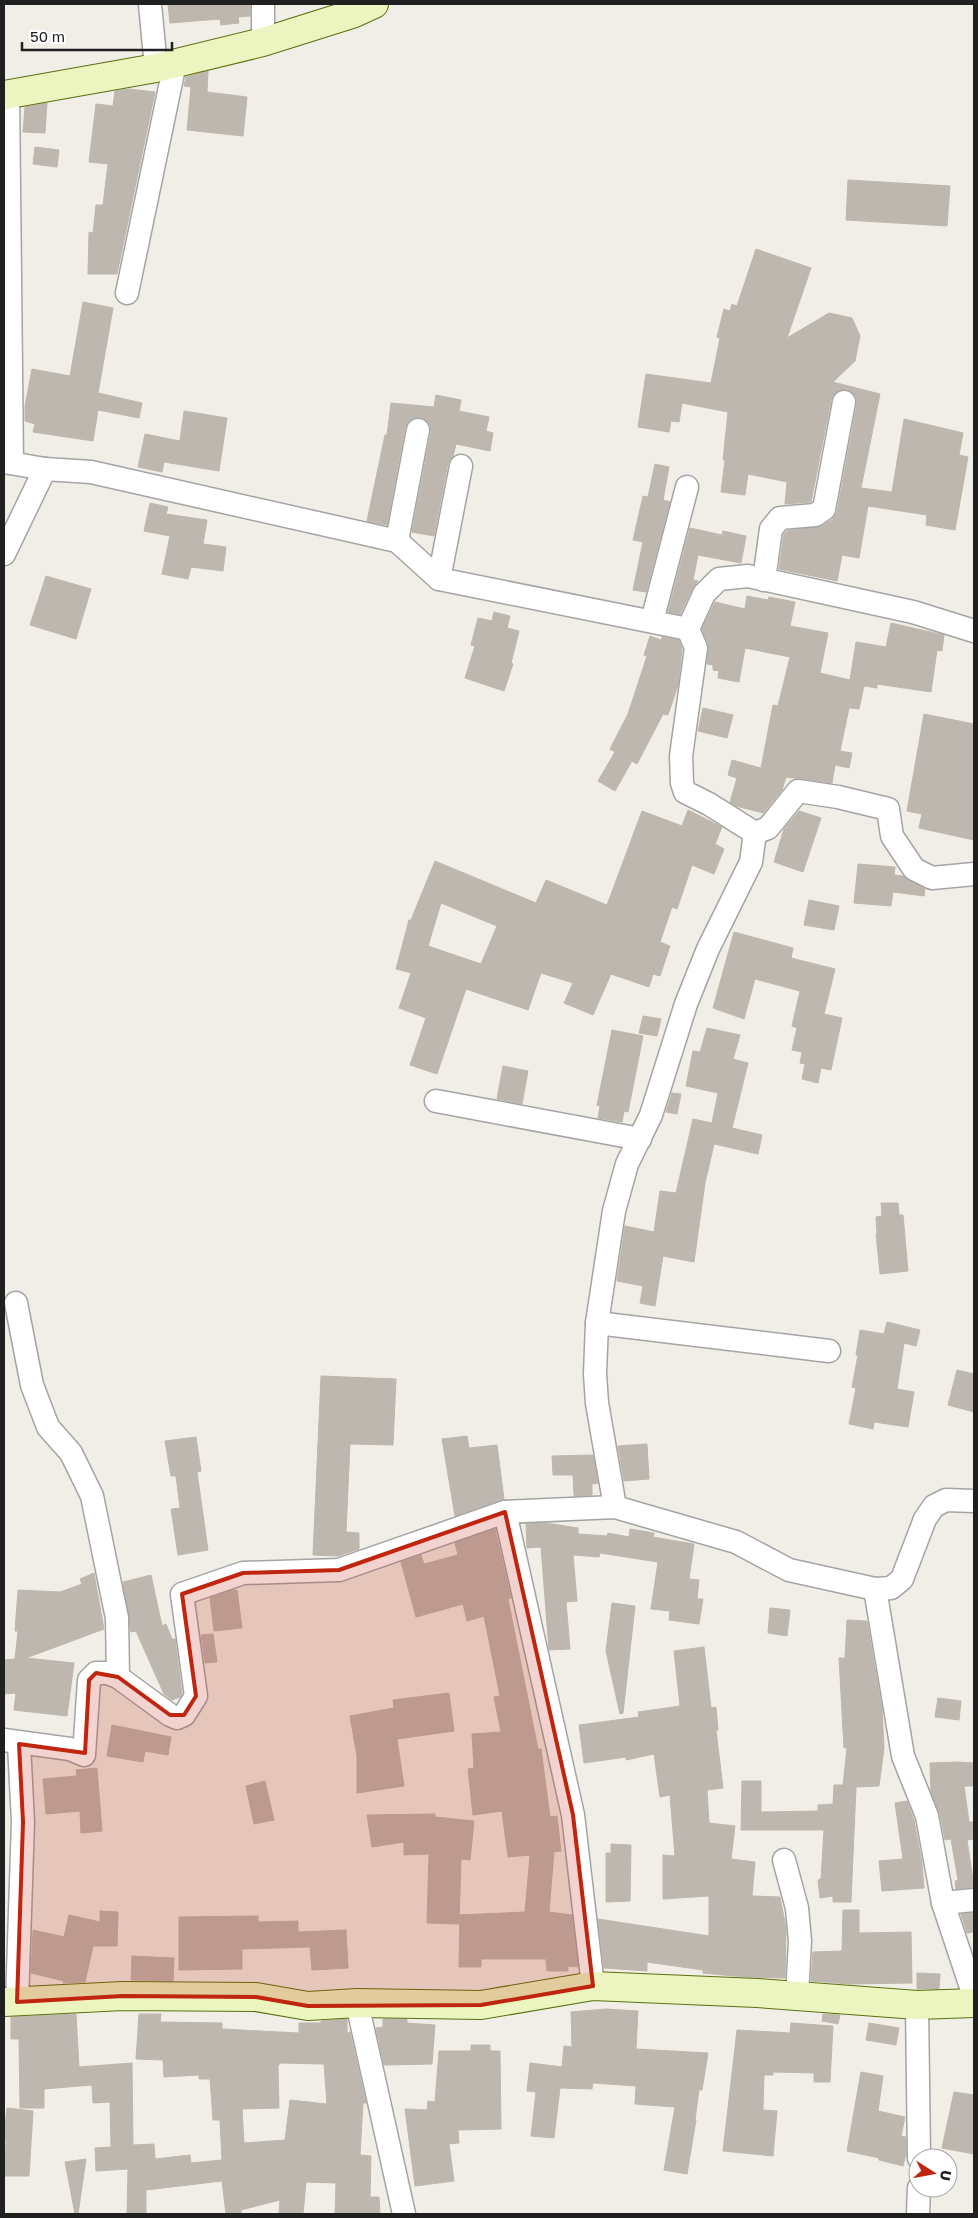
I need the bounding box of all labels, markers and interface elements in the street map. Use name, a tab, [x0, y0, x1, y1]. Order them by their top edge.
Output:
scale bar	[22, 20, 172, 52]
text: 50 m	[30, 27, 65, 45]
north arrow	[908, 2148, 958, 2198]
text: U	[937, 2169, 956, 2182]

